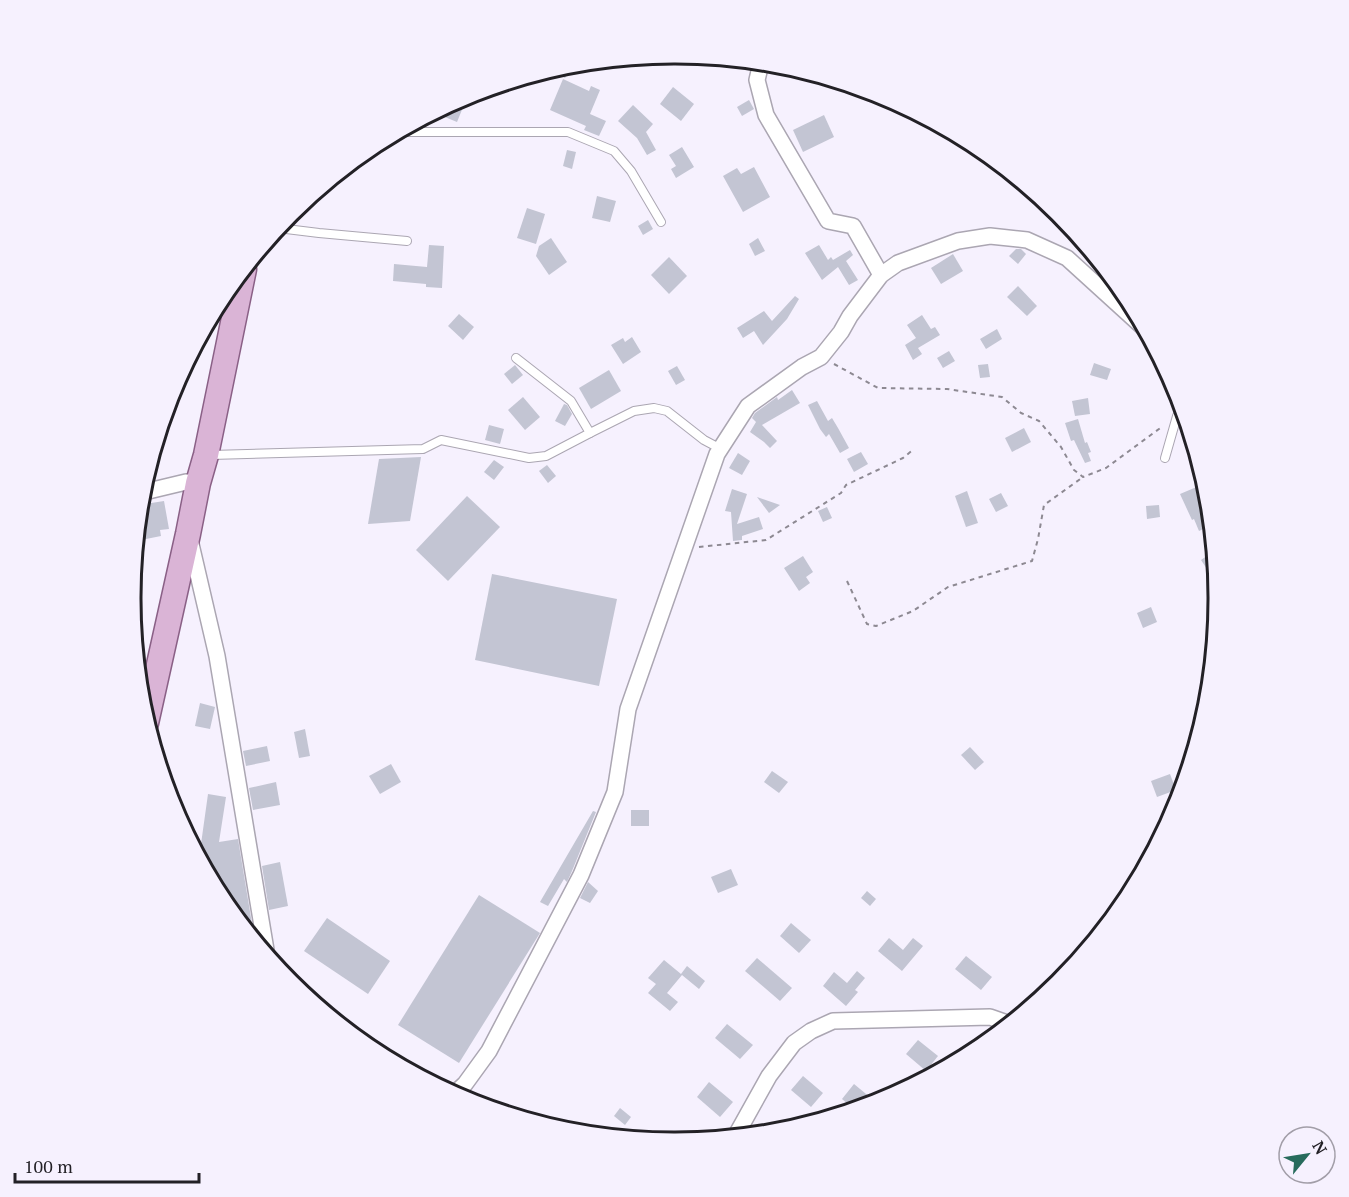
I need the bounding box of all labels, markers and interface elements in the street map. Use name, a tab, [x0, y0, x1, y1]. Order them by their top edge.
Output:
north arrow	[1277, 1125, 1337, 1185]
text: N	[1307, 1137, 1333, 1158]
scale bar	[15, 1146, 200, 1184]
text: 100 m	[24, 1154, 73, 1178]

